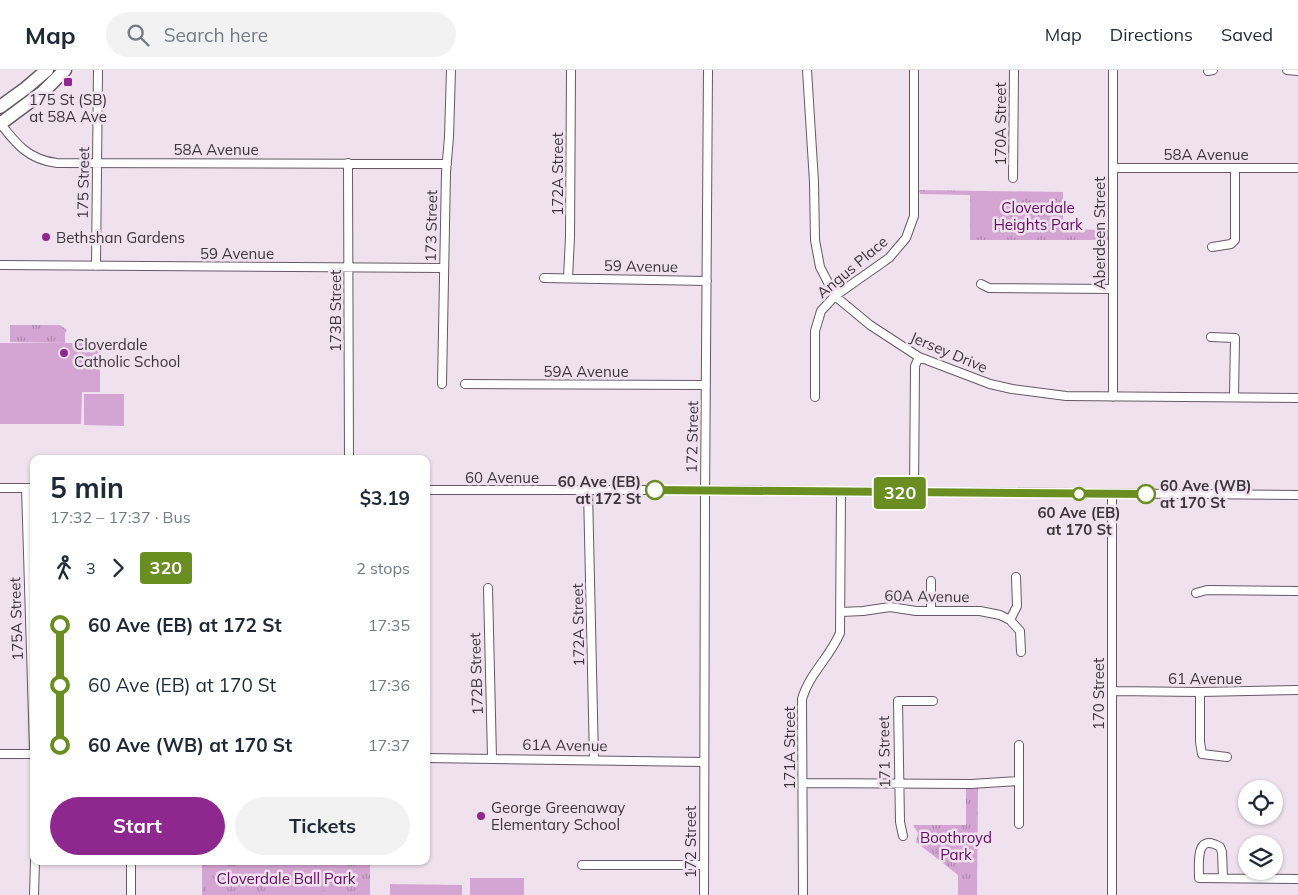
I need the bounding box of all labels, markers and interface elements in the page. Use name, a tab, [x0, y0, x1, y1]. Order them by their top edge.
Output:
search box	[106, 12, 456, 57]
text: Map	[25, 20, 76, 50]
icon: search	[124, 21, 152, 49]
text: Search here	[164, 23, 268, 47]
text: Map	[1045, 23, 1082, 46]
text: Directions	[1110, 23, 1193, 46]
text: Saved	[1221, 23, 1273, 46]
marker: 175 St (SB) at 58A Ave	[62, 76, 74, 88]
street label: 170A Street	[991, 82, 1010, 166]
place label: 175 St (SB) at 58A Ave	[29, 90, 107, 126]
street label: 172A Street	[548, 132, 567, 216]
street label: 58A Avenue	[173, 140, 259, 159]
street label: 58A Avenue	[1163, 145, 1249, 164]
street label: 175 Street	[73, 147, 93, 219]
street label: Aberdeen Street	[1090, 176, 1109, 290]
street label: 173 Street	[421, 190, 441, 262]
park label: Cloverdale Heights Park	[993, 198, 1083, 234]
place label: Bethshan Gardens	[56, 228, 185, 247]
marker: Bethshan Gardens	[40, 231, 52, 243]
street label: Angus Place	[813, 232, 891, 302]
street label: 59 Avenue	[200, 244, 274, 263]
street label: 59 Avenue	[604, 256, 678, 276]
street label: 173B Street	[326, 270, 345, 352]
street label: Jersey Drive	[908, 327, 990, 377]
place label: Cloverdale Catholic School	[74, 335, 180, 371]
marker: Cloverdale Catholic School	[58, 347, 70, 359]
street label: 59A Avenue	[543, 362, 629, 381]
street label: 172 Street	[682, 401, 702, 473]
street label: 60 Avenue	[465, 468, 539, 487]
text: 5 min	[50, 470, 124, 505]
place label: 60 Ave (EB) at 172 St	[558, 472, 641, 508]
place label: 60 Ave (WB) at 170 St	[1160, 476, 1252, 512]
line badge: 320	[871, 477, 929, 509]
marker: 60 Ave (EB) at 172 St	[645, 480, 665, 500]
text: 320	[884, 481, 916, 504]
marker: 60 Ave (WB) at 170 St	[1136, 484, 1156, 504]
text: $3.19	[360, 486, 410, 510]
marker: 60 Ave (EB) at 170 St	[1072, 487, 1086, 501]
place label: 60 Ave (EB) at 170 St	[1037, 503, 1121, 539]
text: 17:32 – 17:37 · Bus	[50, 507, 191, 527]
icon: walk	[50, 554, 78, 582]
icon: forward	[104, 554, 132, 582]
text: 320	[150, 556, 182, 579]
text: 3	[86, 558, 96, 578]
text: 2 stops	[356, 558, 410, 578]
street label: 175A Street	[5, 577, 27, 661]
street label: 172A Street	[568, 583, 588, 667]
street label: 60A Avenue	[884, 586, 970, 606]
text: 60 Ave (EB) at 172 St	[88, 613, 282, 637]
text: 17:35	[368, 615, 410, 635]
street label: 172B Street	[465, 632, 487, 716]
street label: 170 Street	[1089, 658, 1108, 730]
street label: 61 Avenue	[1168, 669, 1242, 688]
text: 60 Ave (EB) at 170 St	[88, 673, 276, 697]
text: 17:36	[368, 675, 410, 695]
street label: 171A Street	[780, 706, 799, 790]
street label: 171 Street	[874, 716, 894, 788]
text: 60 Ave (WB) at 170 St	[88, 733, 292, 757]
text: 17:37	[368, 735, 410, 755]
street label: 61A Avenue	[522, 735, 608, 755]
map controls	[1238, 780, 1283, 880]
button: locate	[1238, 780, 1283, 825]
button: Start	[50, 797, 225, 855]
button: Tickets	[235, 797, 410, 855]
place label: George Greenaway Elementary School	[491, 798, 625, 834]
street label: 172 Street	[681, 806, 700, 878]
marker: George Greenaway Elementary School	[475, 810, 487, 822]
park label: Boothroyd Park	[920, 828, 992, 864]
button: layers	[1238, 835, 1283, 880]
park label: Cloverdale Ball Park	[216, 869, 356, 888]

